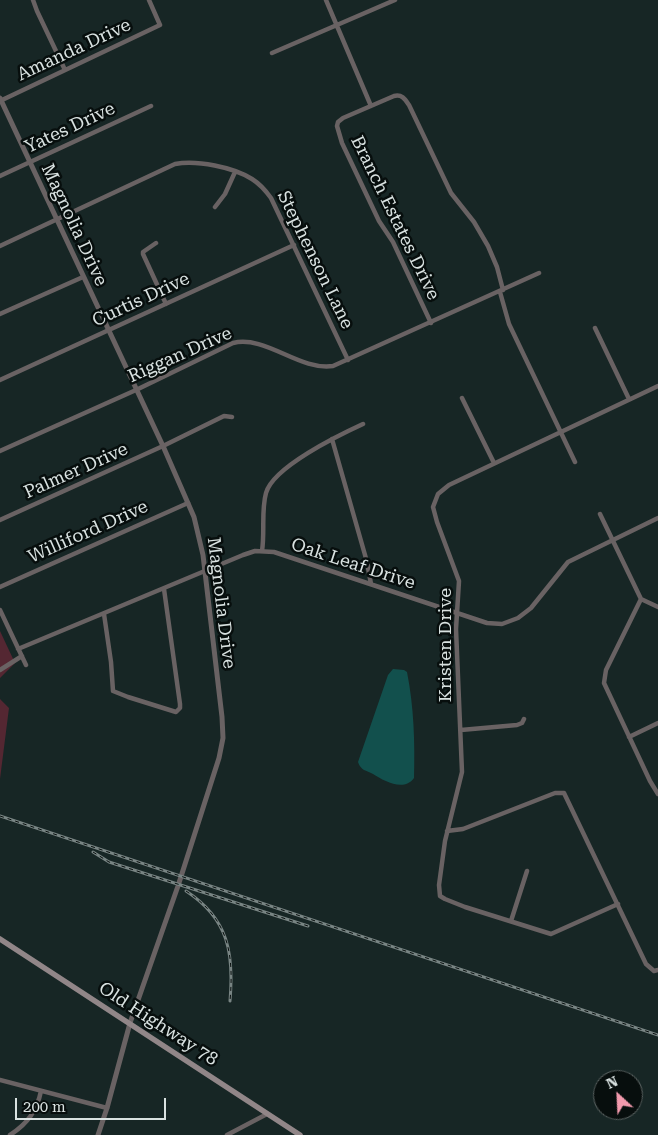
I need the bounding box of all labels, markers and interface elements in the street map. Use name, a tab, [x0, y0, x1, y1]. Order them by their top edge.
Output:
street label: Amanda Drive	[14, 14, 134, 86]
street label: Yates Drive	[21, 98, 119, 158]
street label: Branch Estates Drive	[346, 132, 444, 304]
street label: Magnolia Drive	[36, 161, 112, 289]
street label: Stephenson Lane	[272, 188, 358, 332]
street label: Curtis Drive	[89, 268, 193, 332]
street label: Riggan Drive	[125, 322, 235, 388]
street label: Palmer Drive	[21, 438, 131, 504]
street label: Williford Drive	[25, 496, 151, 568]
street label: Oak Leaf Drive	[288, 534, 418, 594]
street label: Magnolia Drive	[202, 536, 240, 670]
street label: Kristen Drive	[435, 588, 457, 702]
street label: Old Highway 78	[94, 977, 222, 1071]
north arrow	[593, 1070, 643, 1120]
text: N	[604, 1073, 620, 1092]
scale bar	[18, 1088, 169, 1120]
text: 200 m	[23, 1098, 66, 1116]

